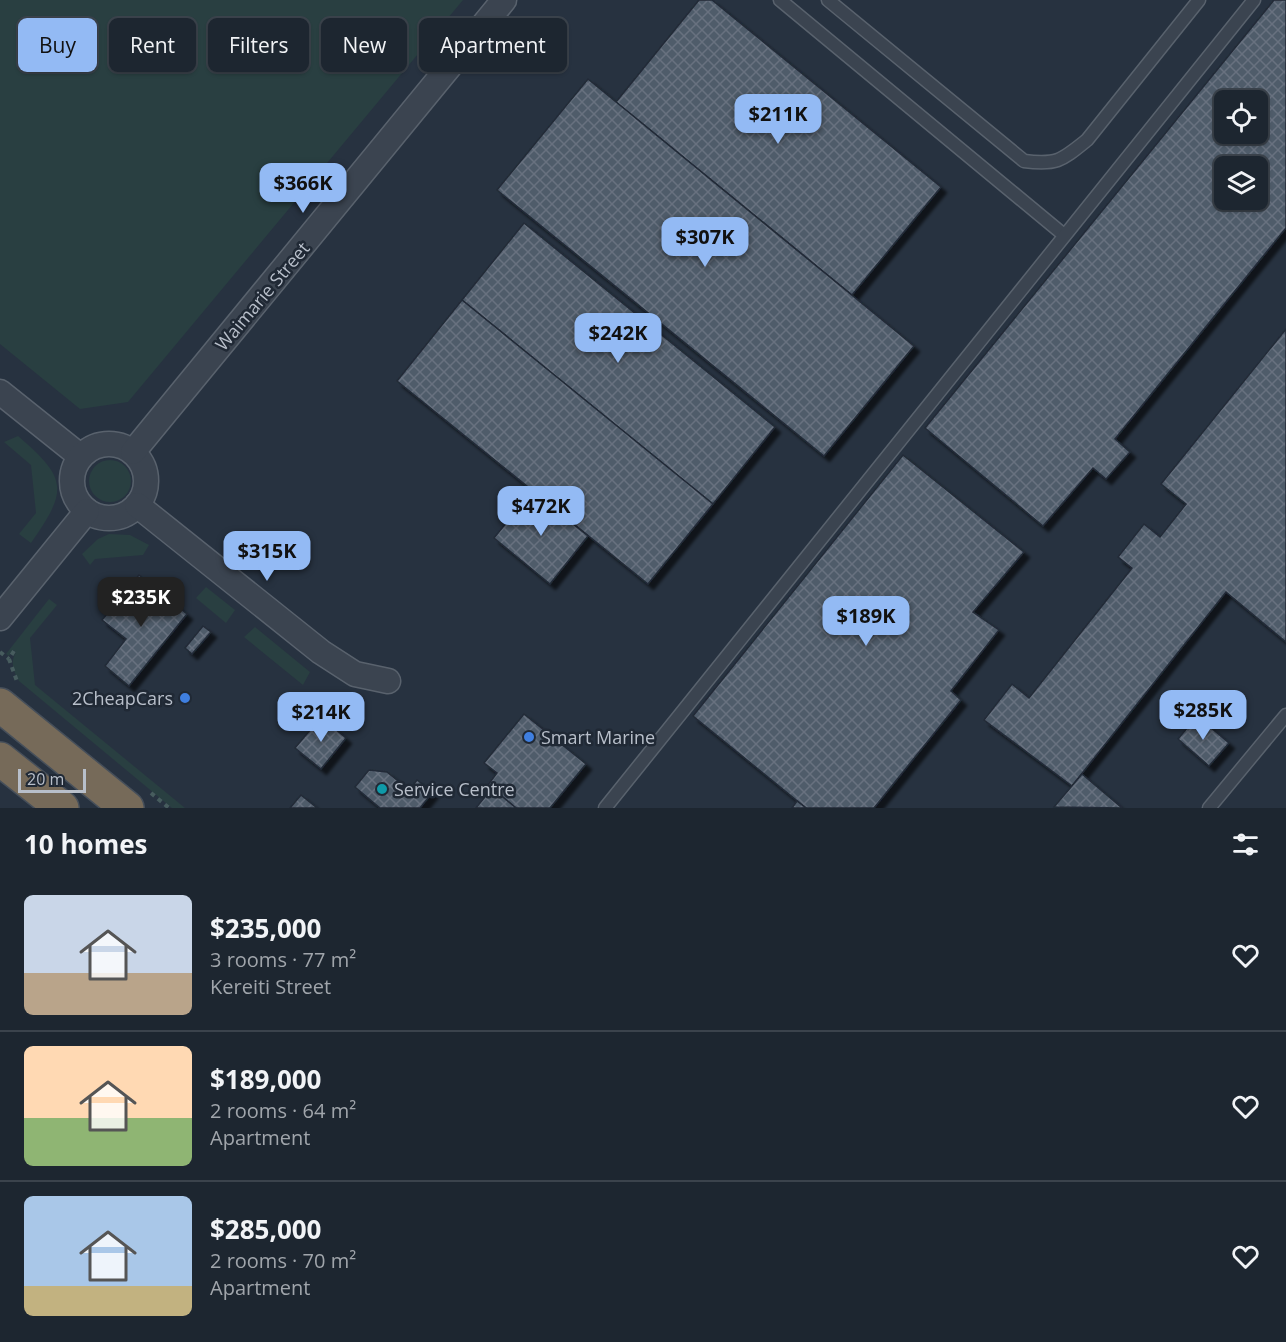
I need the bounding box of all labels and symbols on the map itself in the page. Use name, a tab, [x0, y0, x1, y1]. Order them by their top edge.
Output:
pin: $211K	[736, 94, 820, 145]
pin: $366K	[261, 163, 345, 214]
pin: $307K	[663, 217, 747, 268]
street label: Waimarie Street	[209, 237, 315, 355]
pin: $242K	[576, 313, 660, 364]
pin: $472K	[499, 486, 583, 537]
pin: $315K	[225, 531, 309, 582]
pin: $235K	[99, 577, 183, 628]
pin: $189K	[824, 596, 908, 647]
place label: 2CheapCars	[72, 686, 173, 710]
pin: $285K	[1161, 690, 1245, 741]
marker: 2CheapCars	[178, 691, 192, 705]
pin: $214K	[279, 692, 363, 743]
place label: Smart Marine	[541, 725, 655, 749]
marker: Smart Marine	[522, 730, 536, 744]
scale bar	[18, 766, 86, 794]
place label: Service Centre	[394, 777, 515, 801]
marker: Service Centre	[375, 782, 389, 796]

